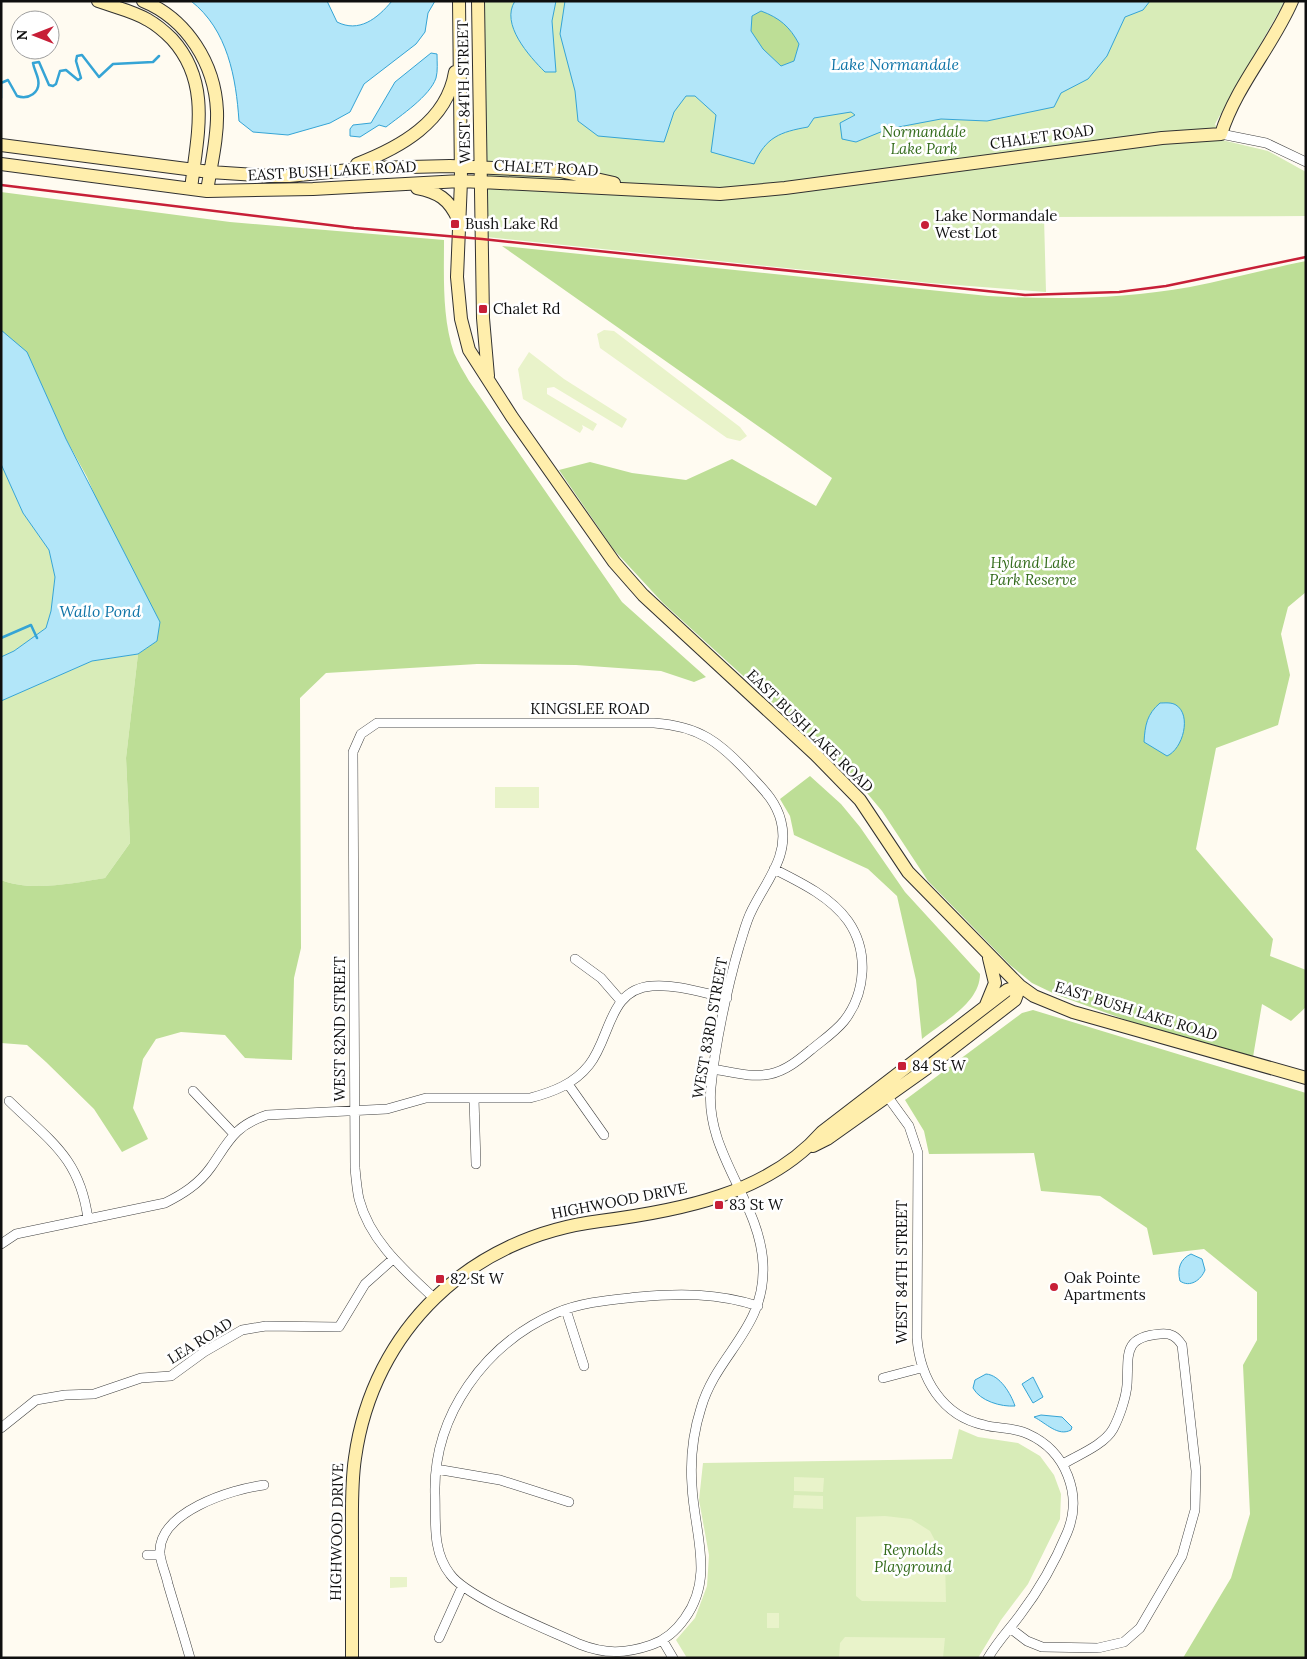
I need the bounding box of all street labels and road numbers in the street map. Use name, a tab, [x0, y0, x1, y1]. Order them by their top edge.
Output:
street label: WEST 84TH STREET	[453, 20, 474, 164]
street label: CHALET ROAD	[989, 120, 1095, 153]
street label: CHALET ROAD	[493, 155, 599, 180]
street label: EAST BUSH LAKE ROAD	[247, 157, 417, 184]
street label: EAST BUSH LAKE ROAD	[743, 665, 878, 796]
street label: KINGSLEE ROAD	[530, 699, 650, 718]
street label: WEST 83RD STREET	[688, 955, 731, 1100]
street label: WEST 82ND STREET	[330, 956, 349, 1102]
street label: EAST BUSH LAKE ROAD	[1053, 977, 1220, 1044]
street label: HIGHWOOD DRIVE	[549, 1178, 688, 1223]
street label: WEST 84TH STREET	[892, 1200, 911, 1344]
street label: LEA ROAD	[164, 1313, 236, 1368]
street label: HIGHWOOD DRIVE	[326, 1463, 347, 1601]

